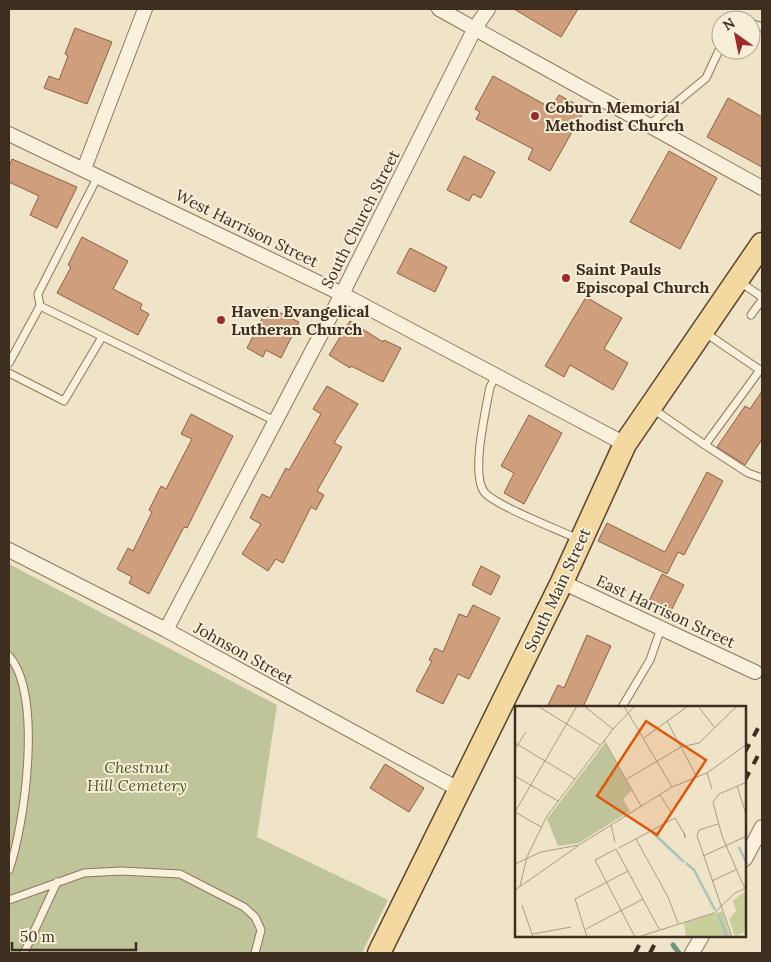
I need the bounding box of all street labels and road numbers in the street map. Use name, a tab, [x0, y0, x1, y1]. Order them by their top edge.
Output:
street label: South Church Street	[316, 146, 404, 292]
street label: West Harrison Street	[172, 185, 323, 272]
street label: South Main Street	[519, 524, 595, 655]
street label: East Harrison Street	[593, 570, 739, 652]
street label: Johnson Street	[190, 617, 298, 689]

